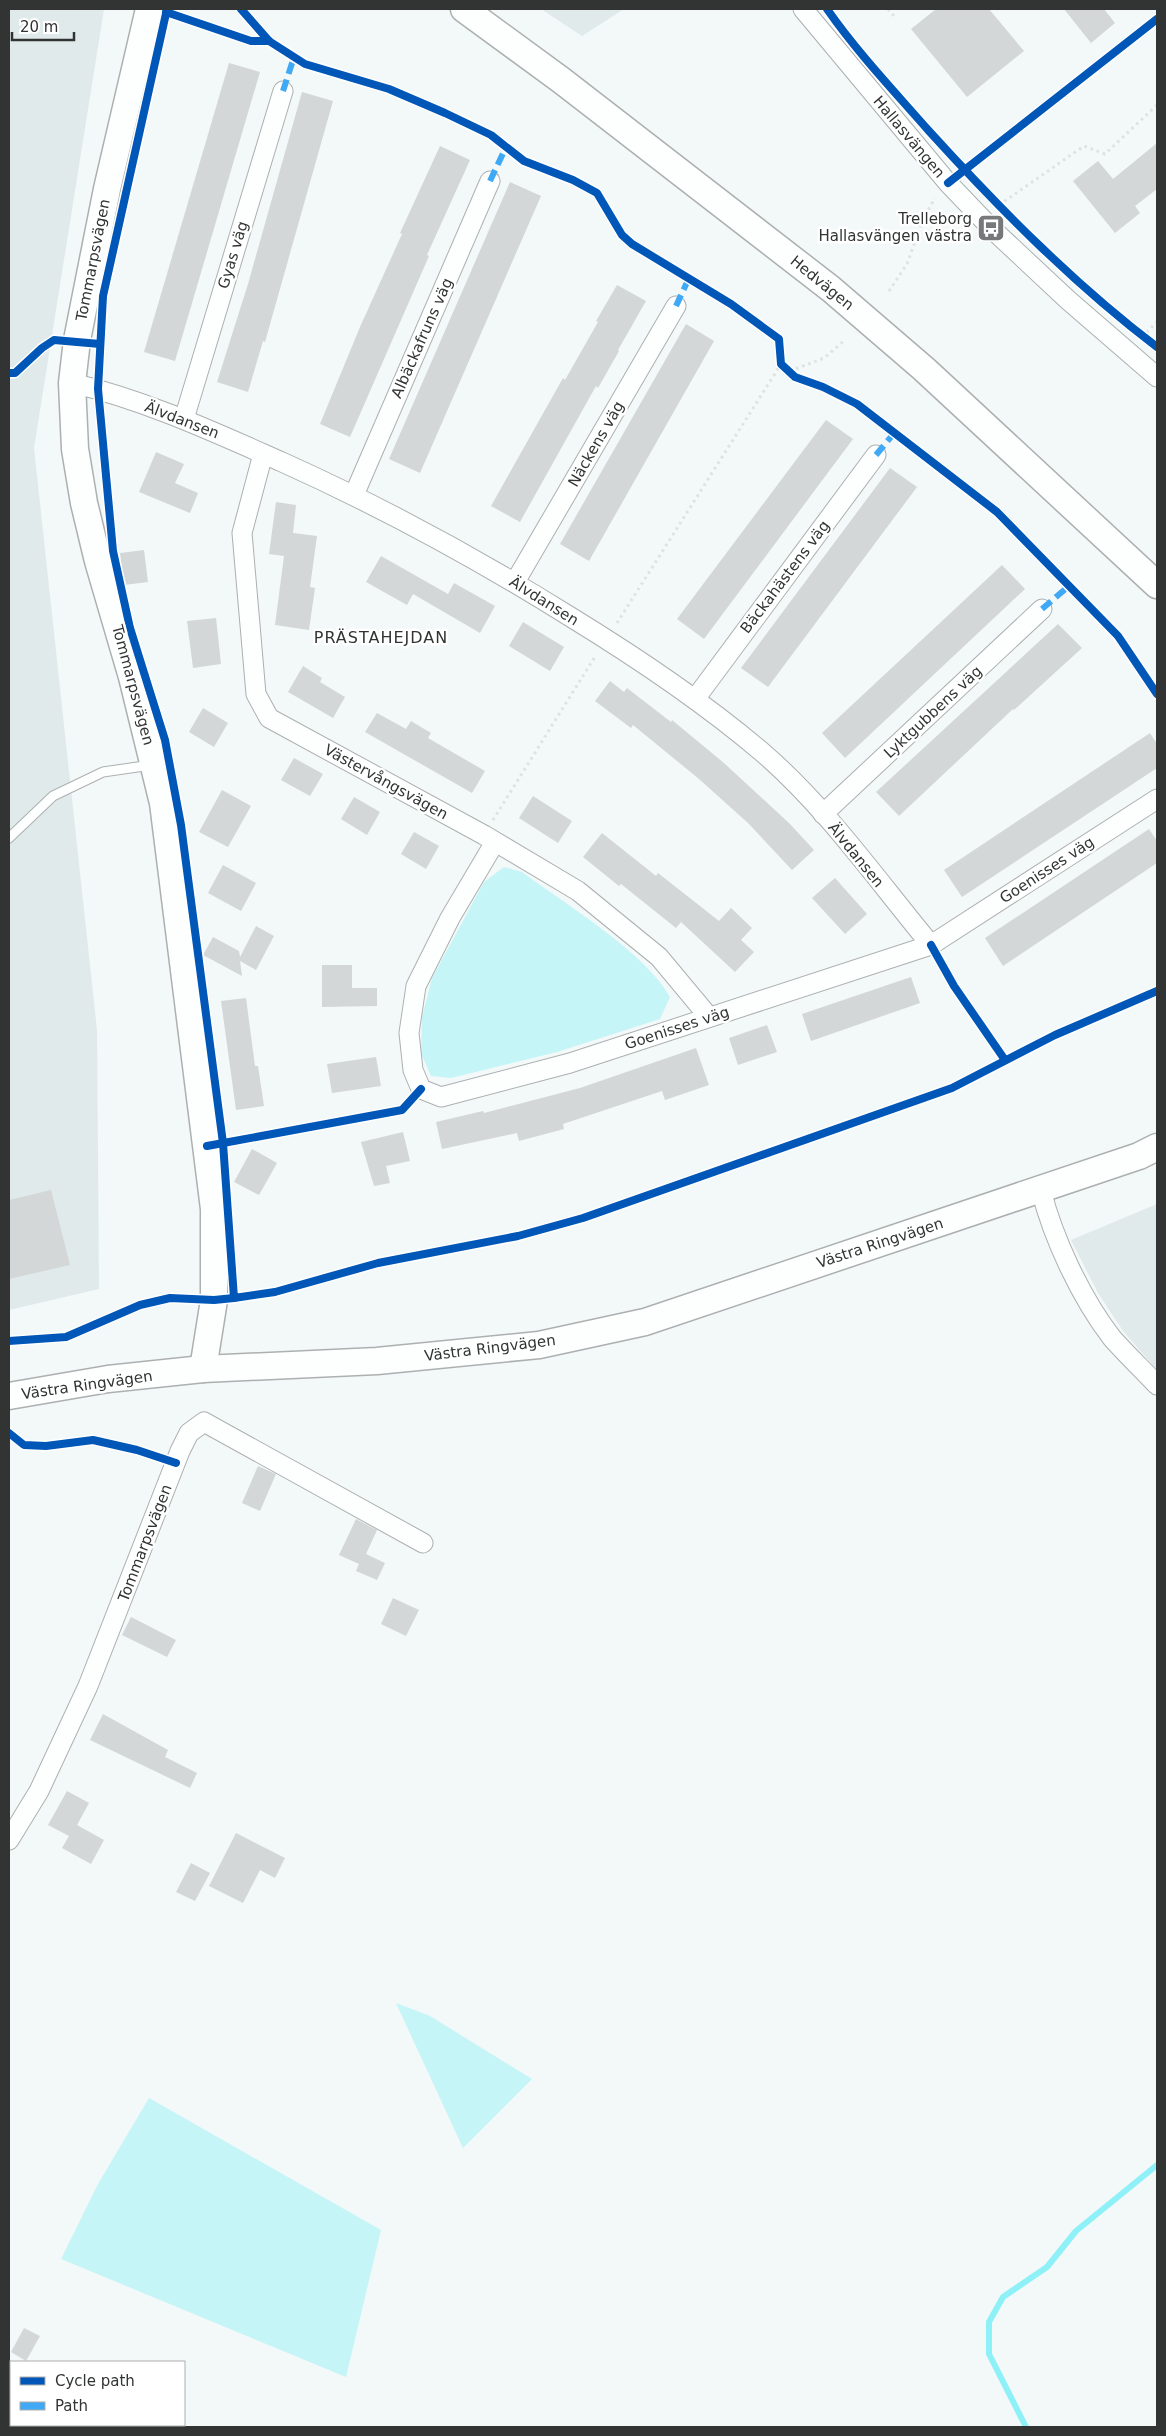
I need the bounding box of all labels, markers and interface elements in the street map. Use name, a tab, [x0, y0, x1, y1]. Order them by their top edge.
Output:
scale bar	[12, 10, 75, 42]
text: 20 m	[20, 18, 58, 36]
street label: Hallasvängen	[869, 92, 949, 182]
street label: Tommarpsvägen	[72, 197, 114, 324]
place label: Trelleborg Hallasvängen västra	[818, 210, 972, 245]
bus stop icon: Trelleborg Hallasvängen västra	[976, 213, 1006, 243]
street label: Gyas väg	[214, 219, 252, 291]
street label: Hedvägen	[787, 252, 857, 314]
street label: Albäckafruns väg	[387, 275, 457, 401]
street label: Älvdansen	[142, 397, 222, 442]
street label: Näckens väg	[564, 398, 628, 490]
street label: Bäckahästens väg	[737, 517, 833, 637]
street label: Älvdansen	[506, 572, 582, 629]
street label: Tommarpsvägen	[108, 622, 158, 747]
district label: PRÄSTAHEJDAN	[314, 628, 448, 647]
street label: Lyktgubbens väg	[880, 662, 986, 762]
street label: Västervångsvägen	[321, 741, 451, 823]
street label: Älvdansen	[824, 818, 888, 891]
street label: Goenisses väg	[996, 833, 1098, 907]
street label: Goenisses väg	[623, 1003, 731, 1053]
street label: Västra Ringvägen	[814, 1214, 946, 1272]
street label: Västra Ringvägen	[423, 1331, 557, 1365]
street label: Västra Ringvägen	[20, 1367, 154, 1403]
street label: Tommarpsvägen	[114, 1482, 176, 1605]
legend	[10, 2361, 185, 2426]
text: Cycle path	[55, 2372, 135, 2390]
text: Path	[55, 2397, 88, 2415]

